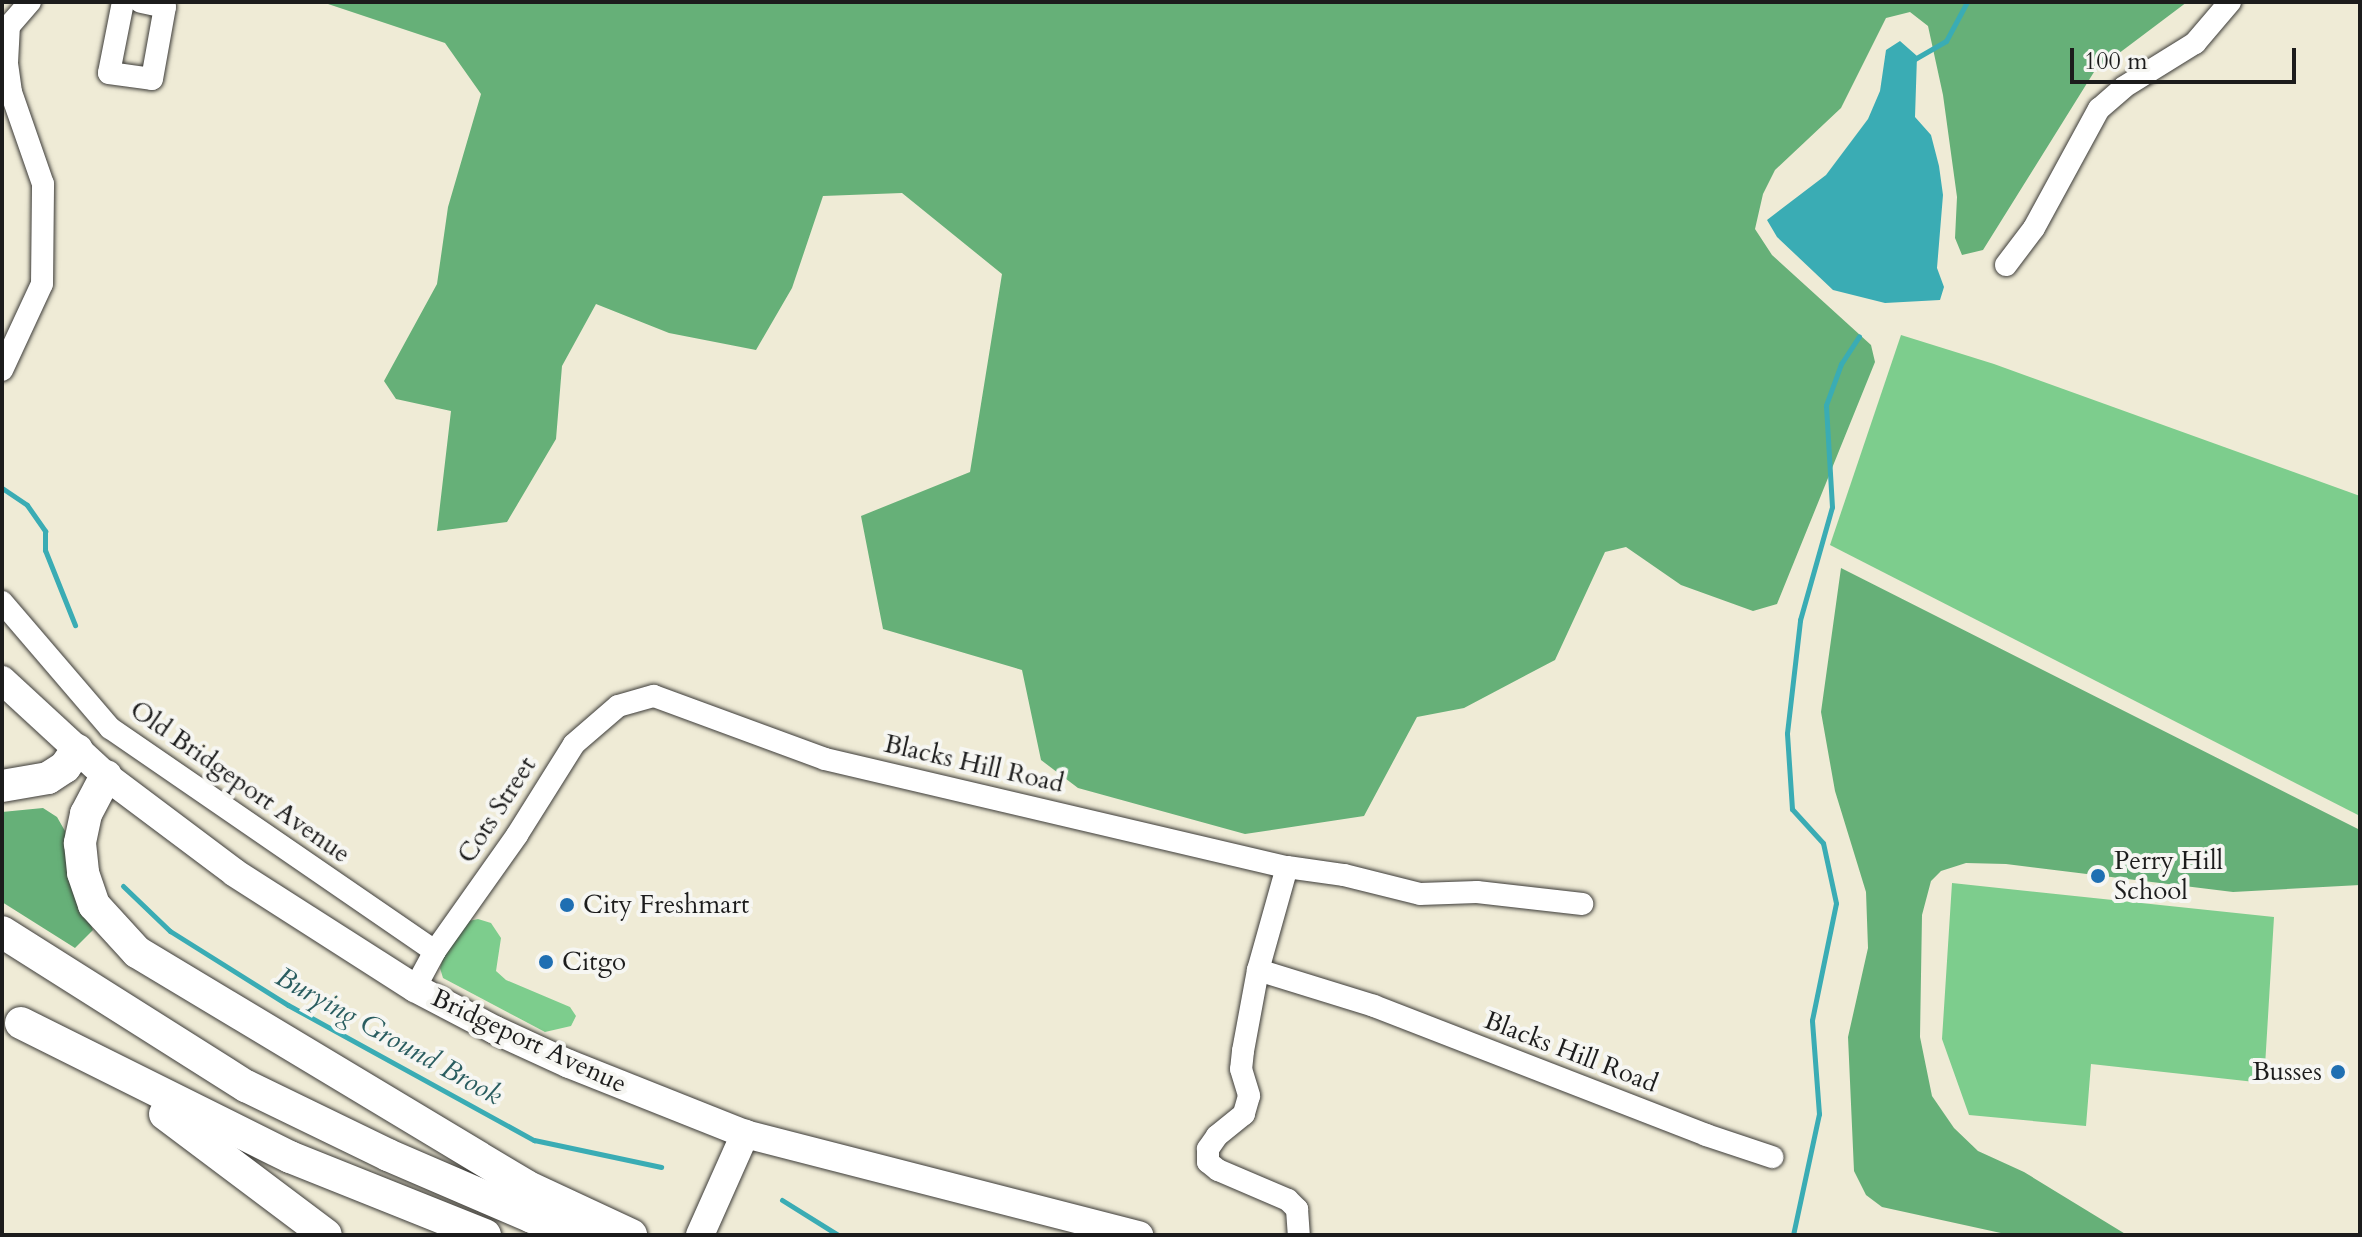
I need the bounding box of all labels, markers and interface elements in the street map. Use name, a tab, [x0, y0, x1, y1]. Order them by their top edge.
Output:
scale bar	[2074, 32, 2300, 82]
text: 100 m	[2084, 45, 2148, 78]
street label: Old Bridgeport Avenue	[124, 694, 356, 870]
street label: Blacks Hill Road	[881, 728, 1067, 800]
street label: Cots Street	[451, 751, 543, 869]
place label: Perry Hill School	[2114, 845, 2223, 906]
marker: Perry Hill School	[2089, 867, 2107, 885]
place label: City Freshmart	[583, 889, 749, 921]
marker: City Freshmart	[558, 896, 576, 914]
place label: Citgo	[562, 946, 626, 978]
marker: Citgo	[537, 953, 555, 971]
water label: Burying Ground Brook	[270, 960, 508, 1112]
street label: Bridgeport Avenue	[427, 982, 631, 1100]
street label: Blacks Hill Road	[1480, 1005, 1662, 1099]
place label: Busses	[2252, 1056, 2322, 1088]
marker: Busses	[2329, 1063, 2347, 1081]

